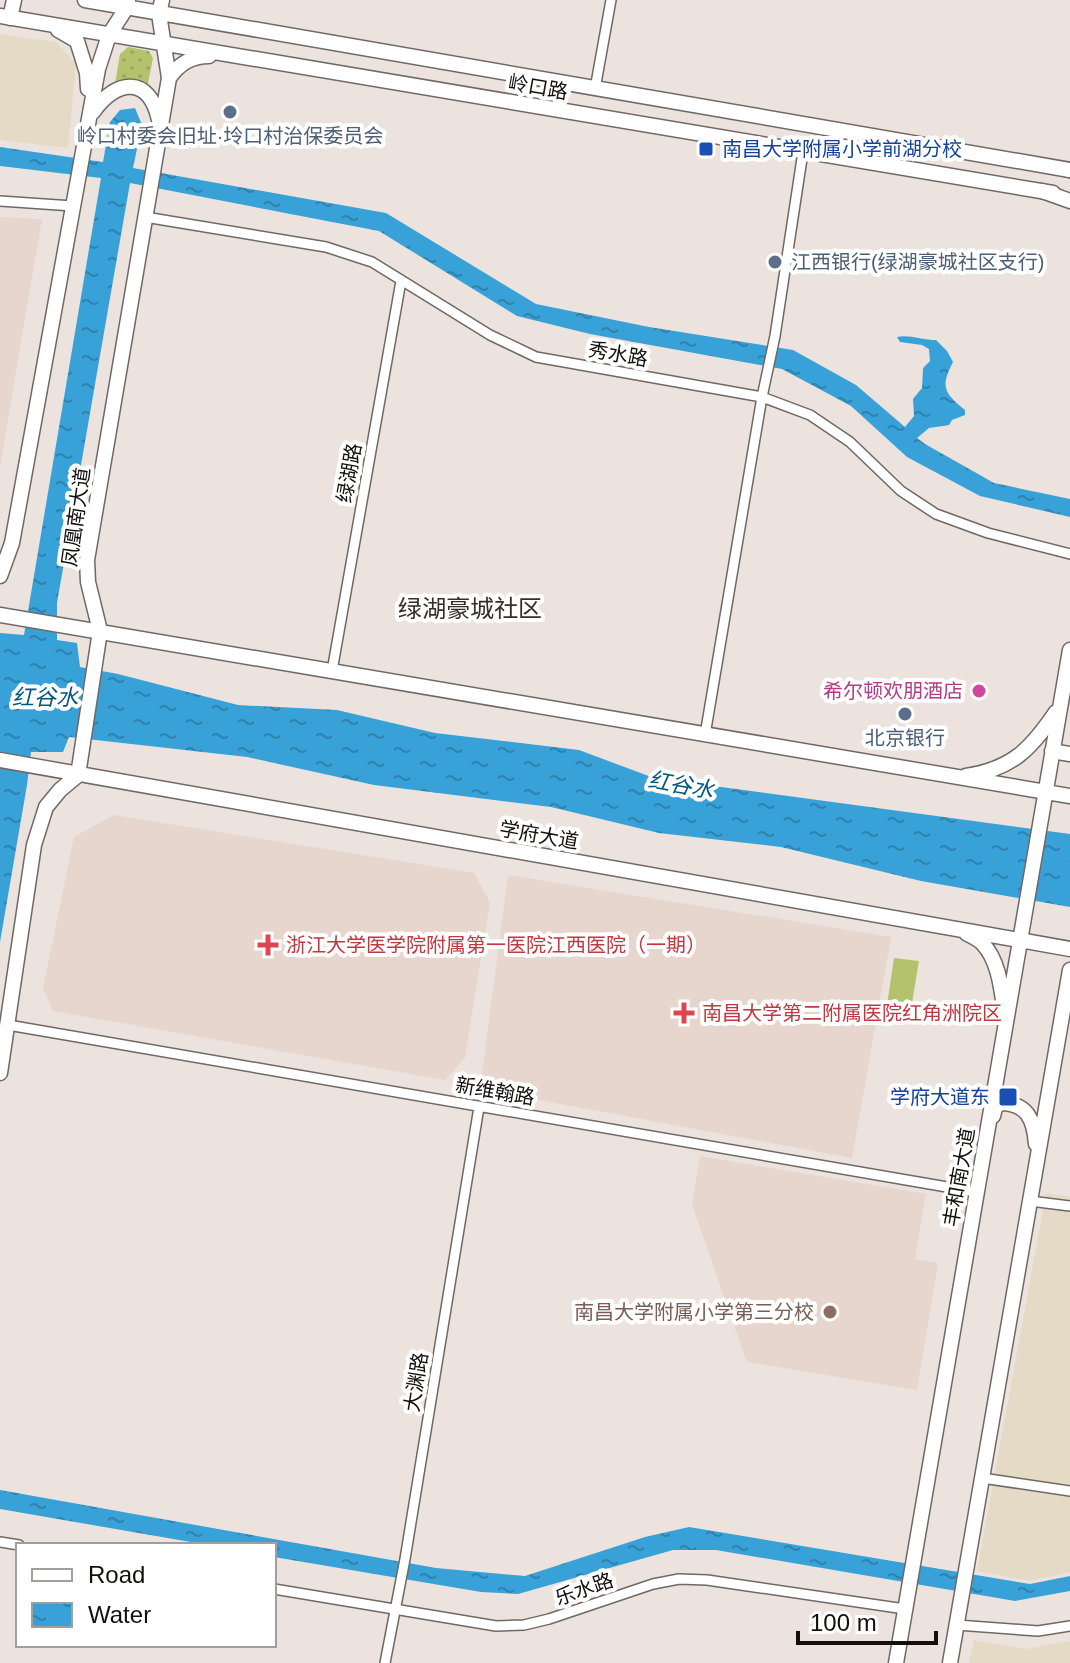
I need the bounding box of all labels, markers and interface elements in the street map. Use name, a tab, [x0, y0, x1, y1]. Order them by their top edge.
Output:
street label: 岭口路	[507, 71, 569, 103]
marker: 岭口村委会旧址·坽口村治保委员会	[221, 103, 239, 121]
place label: 岭口村委会旧址·坽口村治保委员会	[77, 125, 383, 147]
place label: 南昌大学附属小学前湖分校	[722, 138, 962, 160]
marker: 南昌大学附属小学前湖分校	[697, 140, 715, 158]
place label: 江西银行(绿湖豪城社区支行)	[791, 251, 1044, 273]
marker: 江西银行(绿湖豪城社区支行)	[766, 253, 784, 271]
street label: 秀水路	[587, 338, 649, 370]
street label: 绿湖路	[333, 442, 365, 504]
street label: 凤凰南大道	[58, 466, 94, 568]
district label: 绿湖豪城社区	[398, 595, 542, 622]
place label: 希尔顿欢朋酒店	[823, 680, 963, 702]
marker: 希尔顿欢朋酒店	[970, 682, 988, 700]
water label: 红谷水	[12, 685, 79, 710]
marker: 北京银行	[896, 705, 914, 723]
place label: 北京银行	[865, 727, 945, 749]
water label: 红谷水	[646, 767, 717, 803]
street label: 学府大道	[498, 817, 580, 853]
marker: 浙江大学医学院附属第一医院江西医院（一期）	[257, 934, 279, 956]
place label: 浙江大学医学院附属第一医院江西医院（一期）	[286, 934, 706, 956]
marker: 南昌大学第二附属医院红角洲院区	[673, 1002, 695, 1024]
place label: 南昌大学第二附属医院红角洲院区	[702, 1002, 1002, 1024]
street label: 新维翰路	[454, 1073, 536, 1109]
place label: 学府大道东	[890, 1086, 990, 1108]
marker: 学府大道东	[997, 1086, 1019, 1108]
street label: 丰和南大道	[939, 1126, 979, 1228]
place label: 南昌大学附属小学第三分校	[574, 1301, 814, 1323]
marker: 南昌大学附属小学第三分校	[821, 1303, 839, 1321]
street label: 大渊路	[400, 1351, 432, 1413]
legend	[16, 1543, 276, 1647]
text: Road	[88, 1561, 145, 1588]
street label: 乐水路	[552, 1569, 616, 1609]
scale bar	[798, 1595, 936, 1645]
text: Water	[88, 1601, 151, 1628]
text: 100 m	[810, 1609, 877, 1636]

